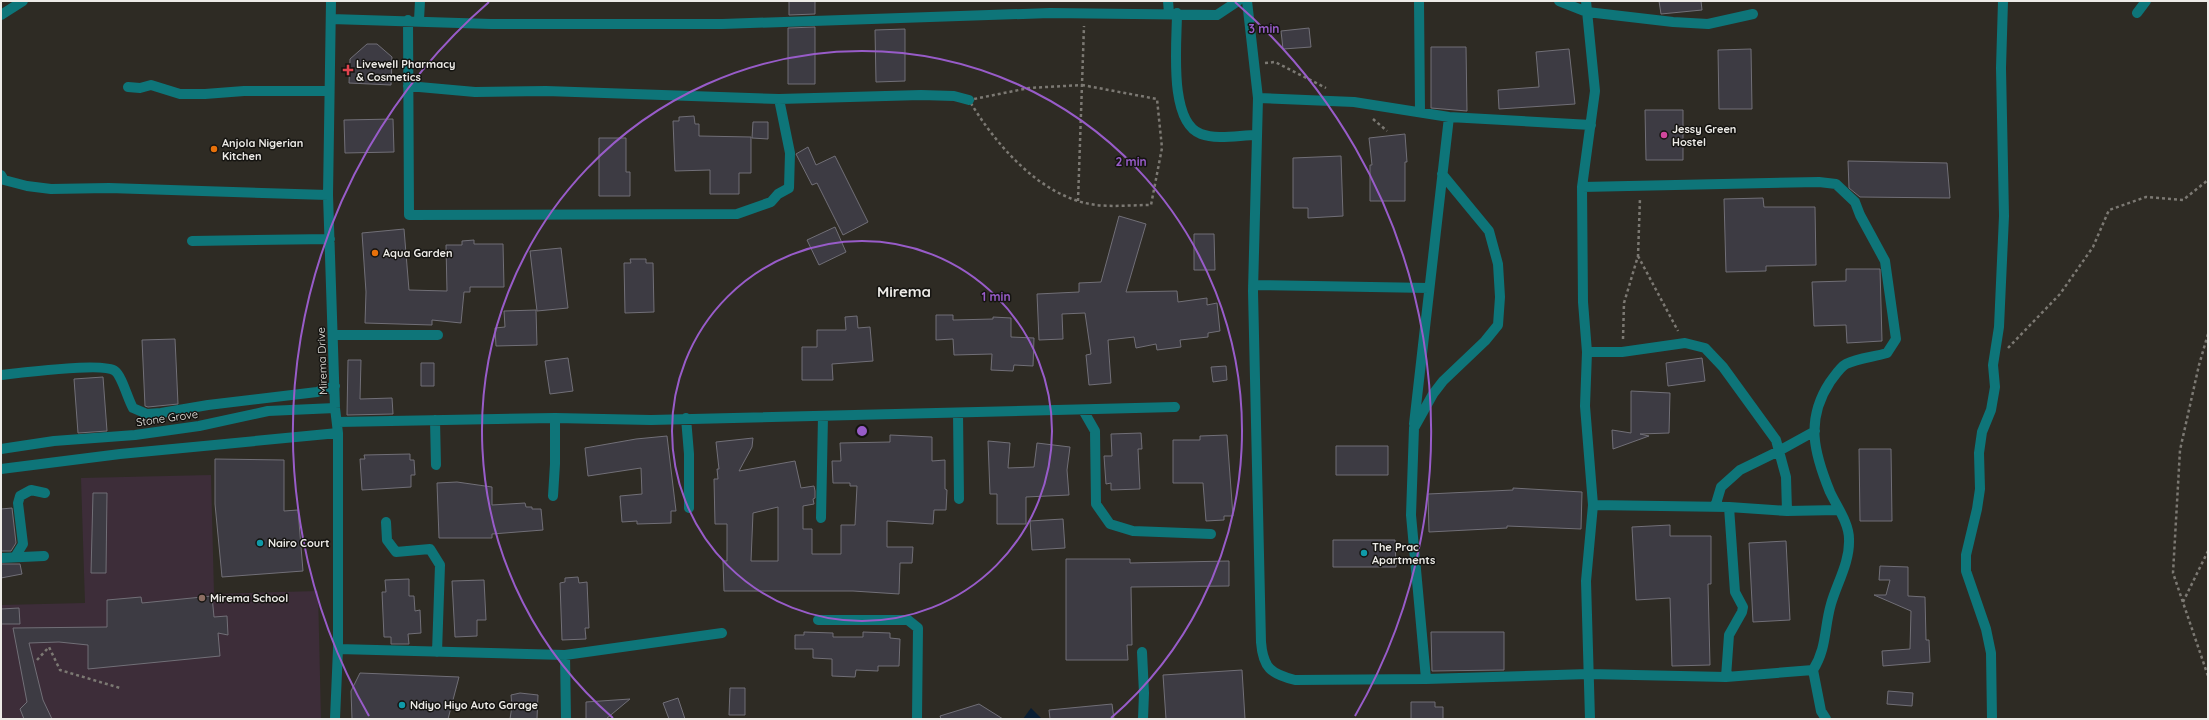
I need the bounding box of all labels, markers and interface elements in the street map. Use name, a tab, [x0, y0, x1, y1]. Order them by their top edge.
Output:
text: 3 min	[1249, 21, 1279, 36]
place label: Livewell Pharmacy & Cosmetics	[356, 57, 455, 84]
marker: Livewell Pharmacy & Cosmetics	[343, 65, 353, 75]
place label: Jessy Green Hostel	[1672, 122, 1736, 149]
marker: Jessy Green Hostel	[1659, 130, 1669, 140]
place label: Anjola Nigerian Kitchen	[222, 136, 303, 163]
marker: Anjola Nigerian Kitchen	[209, 144, 219, 154]
text: 2 min	[1115, 154, 1147, 169]
place label: Aqua Garden	[383, 246, 453, 260]
marker: Aqua Garden	[370, 248, 380, 258]
district label: Mirema	[877, 282, 931, 301]
text: 1 min	[981, 289, 1011, 304]
street label: Mirema Drive	[314, 327, 330, 395]
street label: Stone Grove	[135, 407, 199, 429]
centre of rings	[855, 424, 869, 438]
place label: Nairo Court	[268, 536, 330, 550]
marker: Nairo Court	[255, 538, 265, 548]
place label: The Prac Apartments	[1372, 540, 1435, 567]
marker: The Prac Apartments	[1359, 548, 1369, 558]
place label: Mirema School	[210, 591, 288, 605]
marker: Mirema School	[197, 593, 207, 603]
place label: Ndiyo Hiyo Auto Garage	[410, 698, 539, 712]
marker: Ndiyo Hiyo Auto Garage	[397, 700, 407, 710]

